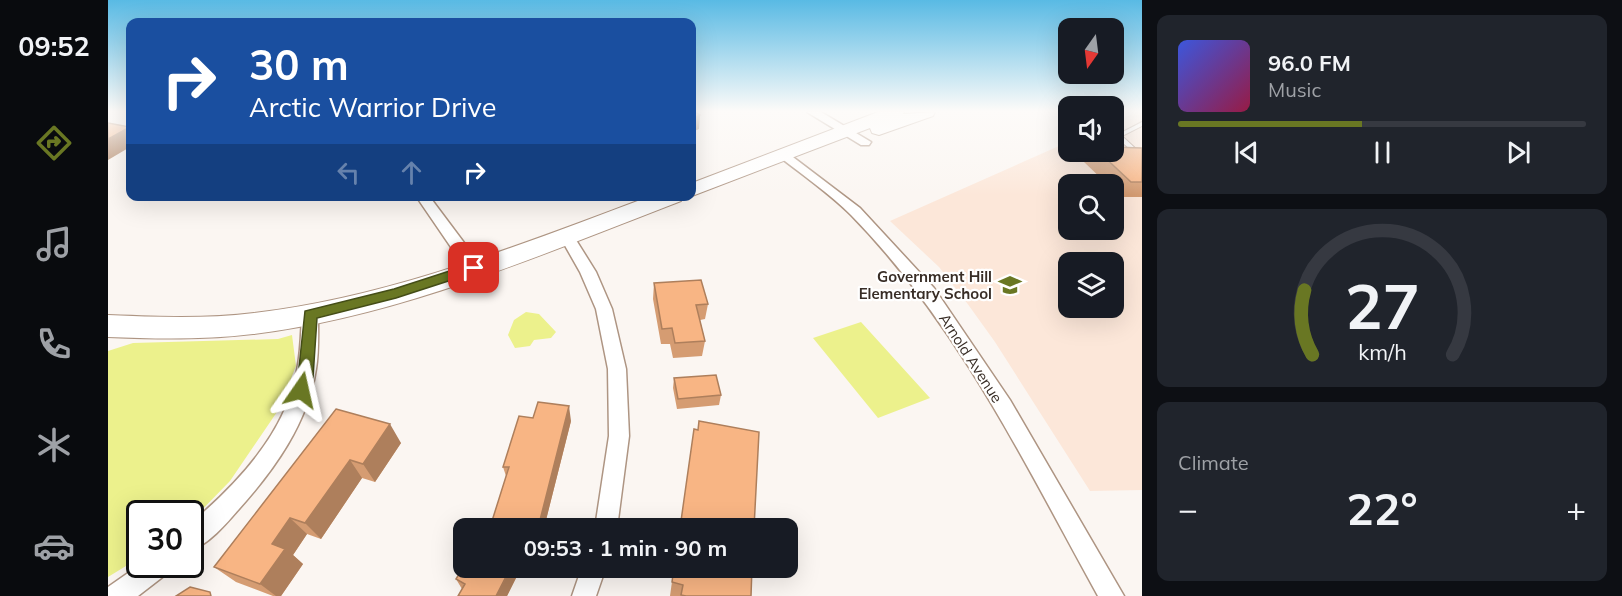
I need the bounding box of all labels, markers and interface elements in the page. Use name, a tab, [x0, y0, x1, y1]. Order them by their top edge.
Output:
north arrow	[1058, 18, 1124, 84]
map controls	[1058, 18, 1124, 318]
text: 09:52	[18, 29, 90, 63]
text: 30 m	[249, 38, 349, 91]
icon: right	[150, 42, 228, 120]
text: 96.0 FM	[1268, 49, 1351, 77]
text: Music	[1268, 77, 1321, 102]
text: Arctic Warrior Drive	[249, 90, 496, 124]
button: sound	[1058, 96, 1124, 162]
icon: directions	[33, 122, 75, 164]
icon: previous	[1230, 136, 1263, 169]
icon: pause	[1366, 136, 1399, 169]
icon: next	[1502, 136, 1535, 169]
icon: left	[332, 156, 365, 189]
icon: ahead	[395, 156, 428, 189]
icon: right	[458, 156, 491, 189]
button: search	[1058, 174, 1124, 240]
icon: music	[33, 223, 75, 265]
pin	[448, 242, 499, 293]
icon: arrive	[457, 251, 490, 284]
button: layers	[1058, 252, 1124, 318]
text: 27	[1345, 266, 1419, 345]
place label: Government Hill Elementary School	[859, 267, 992, 303]
school or university icon: Government Hill Elementary School	[997, 272, 1023, 298]
street label: Arnold Avenue	[935, 310, 1007, 406]
icon: phone	[33, 323, 75, 365]
text: km/h	[1358, 338, 1406, 365]
position arrow	[269, 358, 333, 422]
icon: climate	[33, 424, 75, 466]
text: Climate	[1178, 450, 1249, 475]
text: 22°	[1346, 480, 1418, 536]
text: −	[1178, 488, 1198, 529]
text: +	[1566, 488, 1586, 529]
speed limit sign: 30	[126, 500, 204, 578]
icon: car	[33, 525, 75, 567]
text: 09:53 · 1 min · 90 m	[524, 534, 727, 562]

